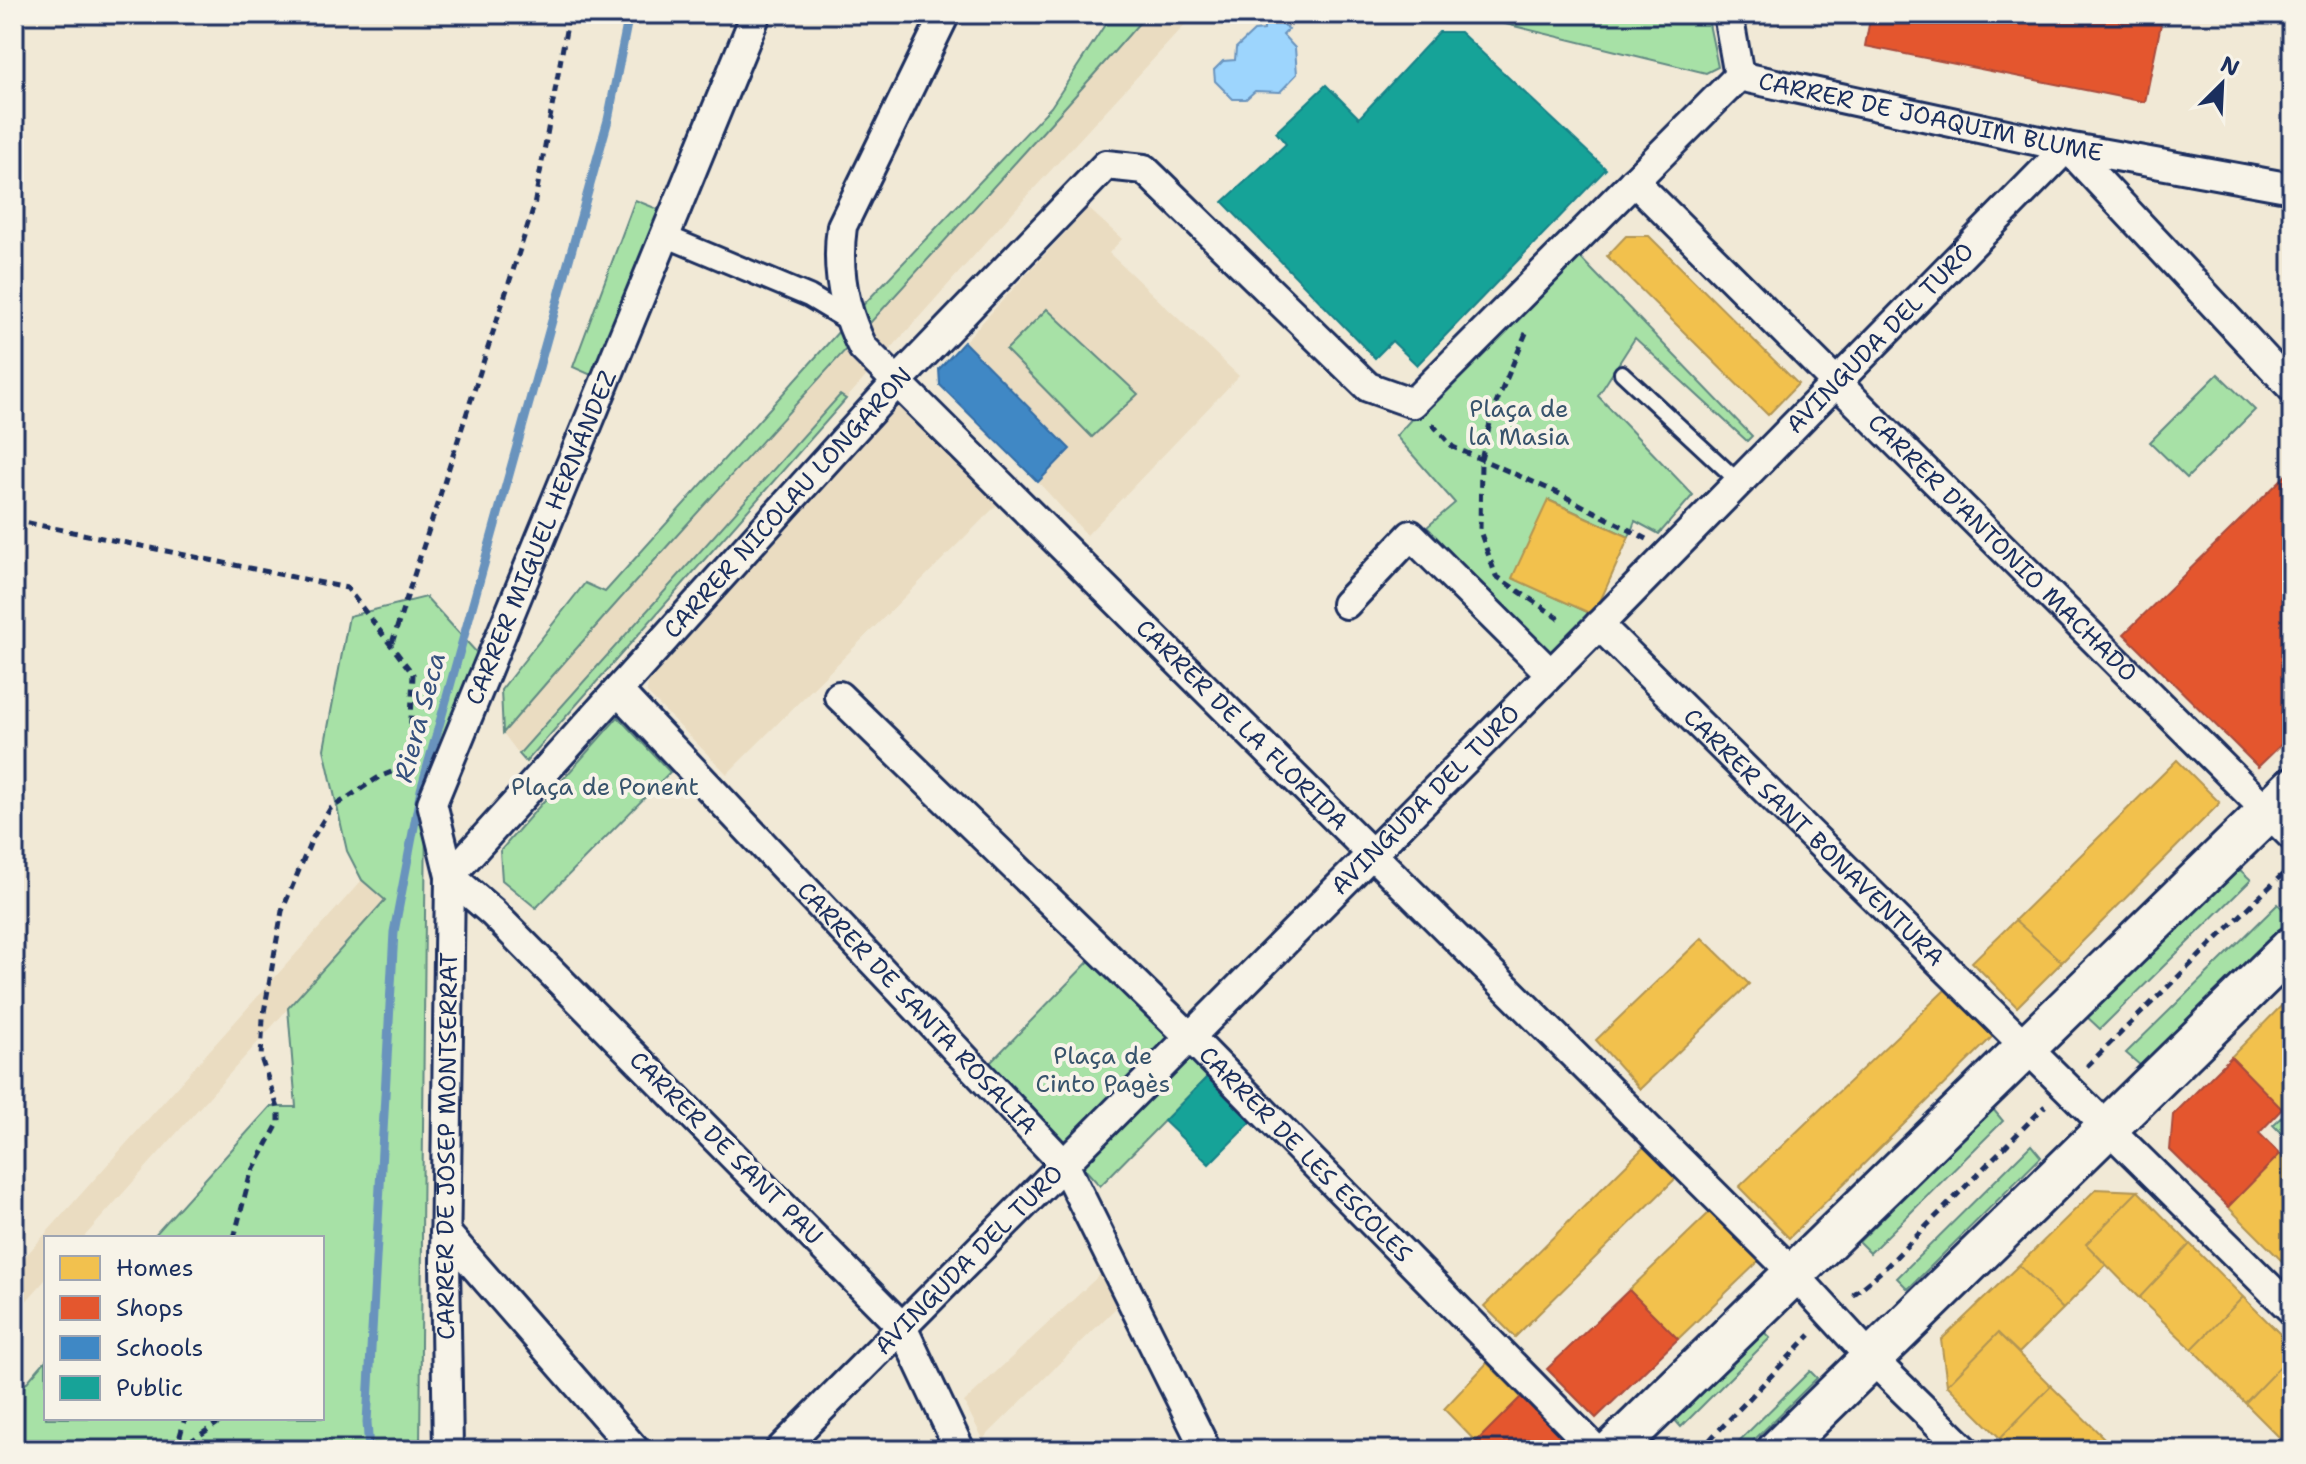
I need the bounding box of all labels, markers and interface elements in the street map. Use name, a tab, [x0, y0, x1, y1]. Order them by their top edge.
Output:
north arrow	[2182, 44, 2262, 124]
text: N	[2216, 49, 2244, 83]
street label: CARRER DE JOAQUIM BLUME	[1756, 65, 2105, 169]
street label: AVINGUDA DEL TURÓ	[1779, 236, 1981, 441]
street label: CARRER NICOLAU LONGARON	[656, 360, 919, 645]
street label: CARRER MIGUEL HERNÁNDEZ	[458, 366, 624, 710]
park label: Plaça de la Masia	[1469, 393, 1569, 453]
street label: CARRER D'ANTONIO MACHADO	[1861, 407, 2144, 689]
street label: CARRER DE LA FLORIDA	[1129, 612, 1355, 838]
water label: Riera Seca	[385, 648, 453, 786]
street label: AVINGUDA DEL TURÓ	[1324, 698, 1527, 902]
street label: CARRER SANT BONAVENTURA	[1676, 701, 1951, 973]
park label: Plaça de Ponent	[511, 771, 699, 803]
street label: CARRER DE SANTA ROSALIA	[790, 875, 1044, 1142]
street label: CARRER DE JOSEP MONTSERRAT	[429, 952, 465, 1340]
street label: CARRER DE LES ESCOLES	[1192, 1039, 1419, 1269]
park label: Plaça de Cinto Pagès	[1036, 1040, 1170, 1100]
street label: CARRER DE SANT PAU	[622, 1044, 830, 1252]
street label: AVINGUDA DEL TURÓ	[867, 1158, 1070, 1362]
legend	[44, 1236, 324, 1420]
text: Homes	[116, 1252, 194, 1284]
text: Shops	[116, 1292, 184, 1324]
text: Schools	[116, 1332, 203, 1364]
text: Public	[116, 1372, 183, 1404]

